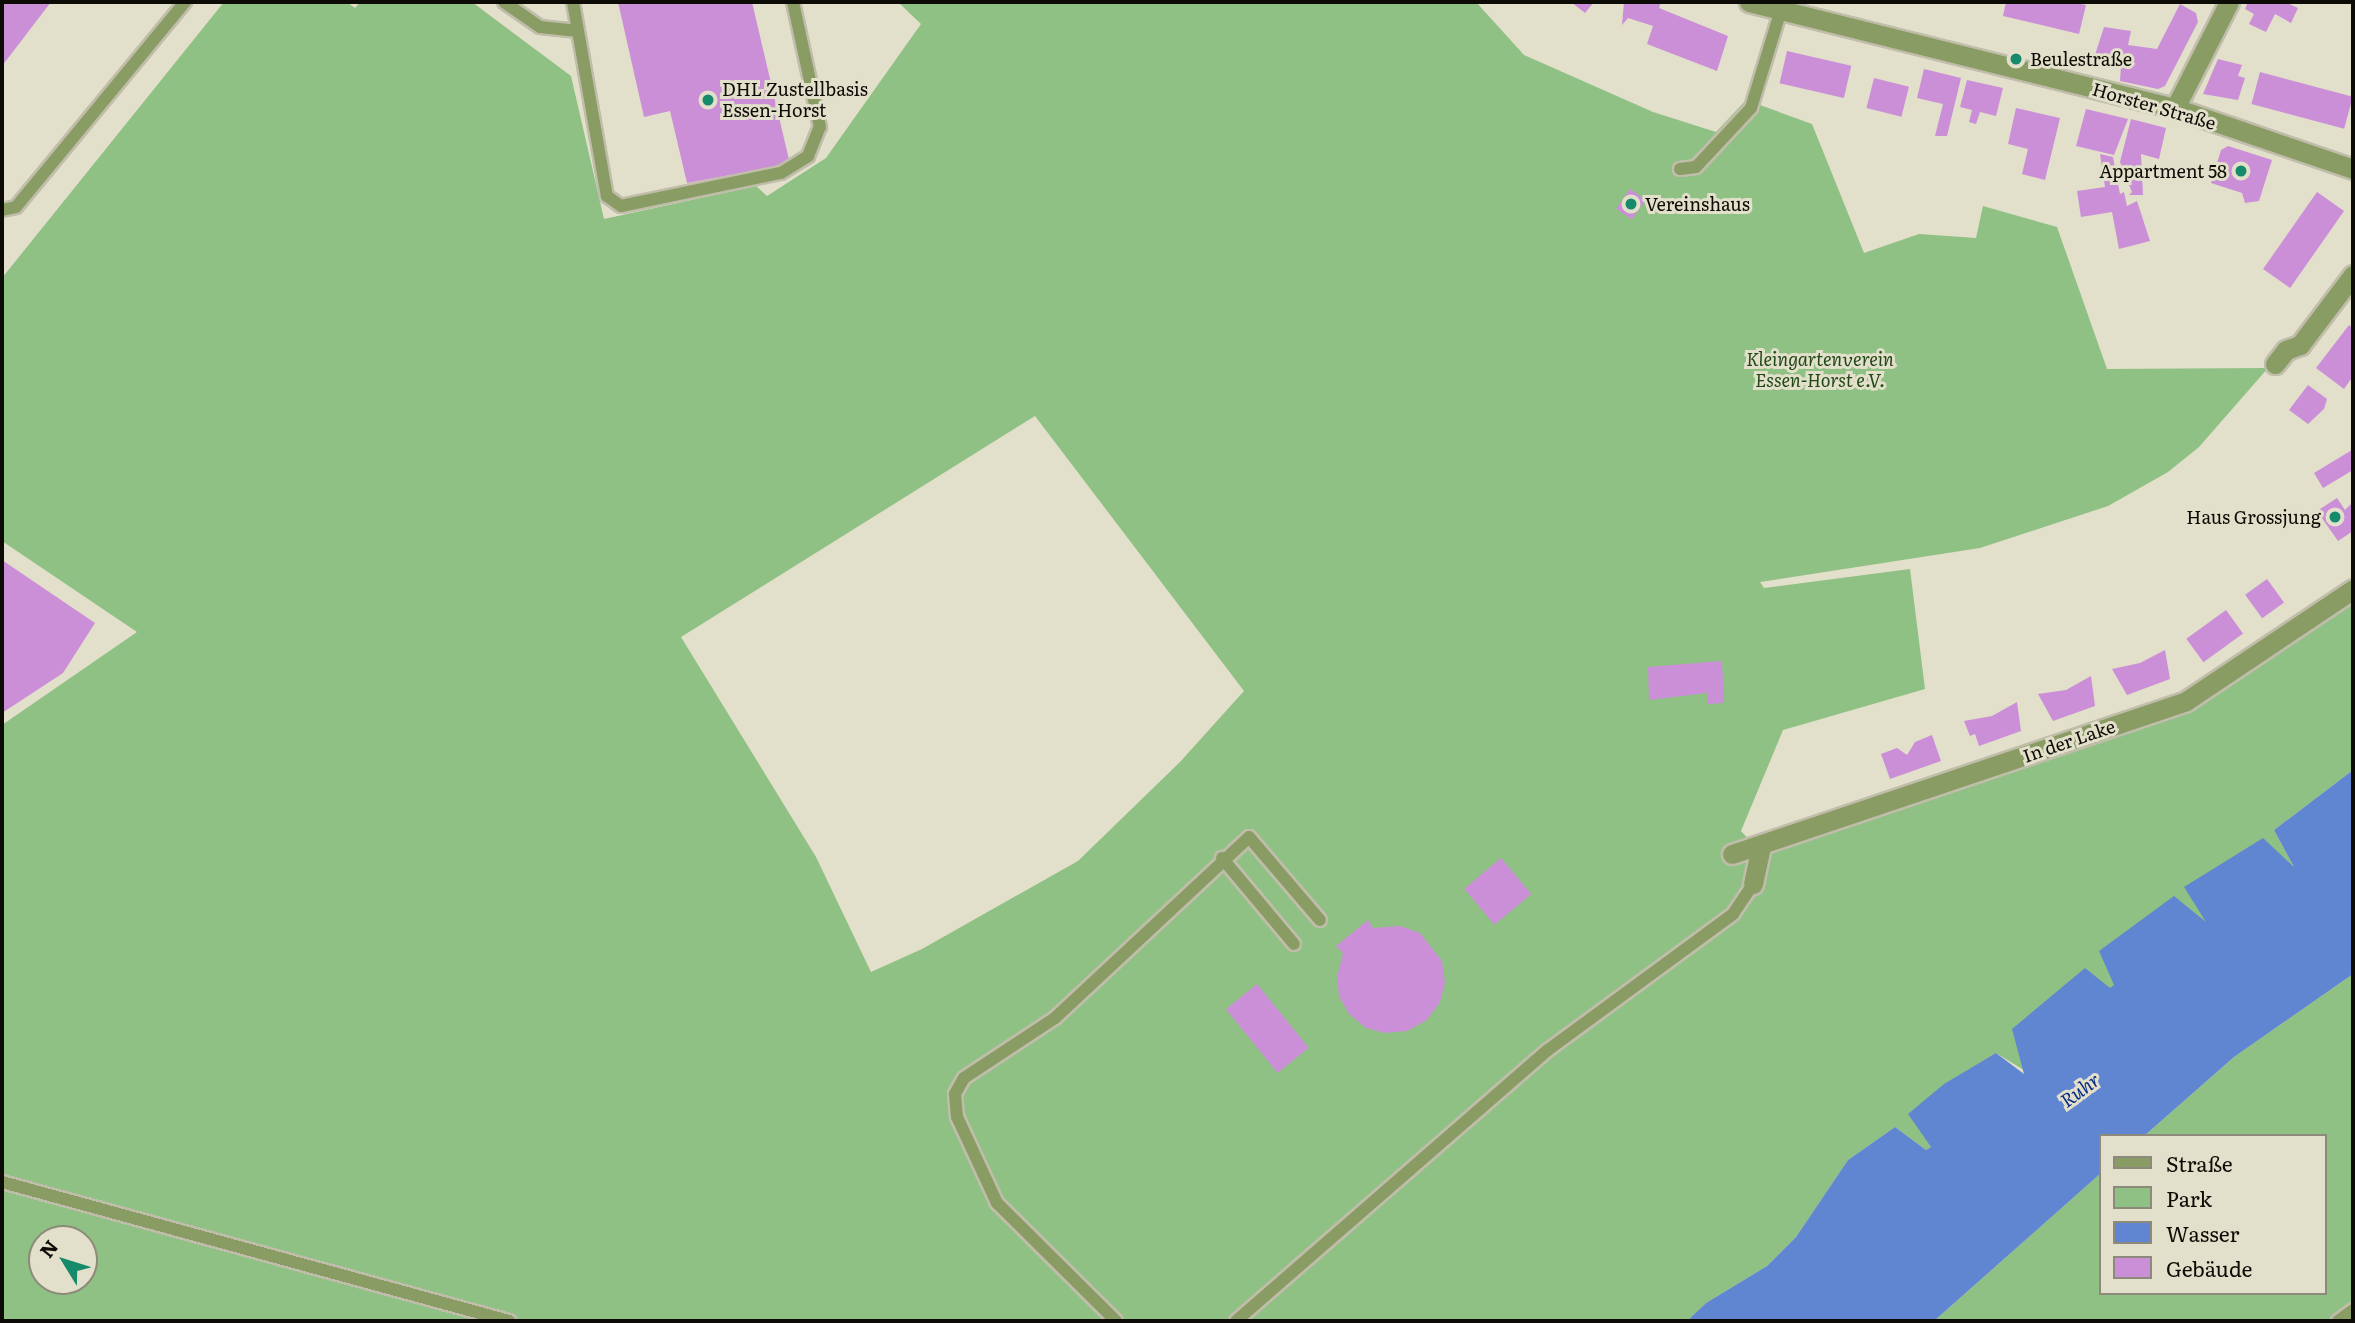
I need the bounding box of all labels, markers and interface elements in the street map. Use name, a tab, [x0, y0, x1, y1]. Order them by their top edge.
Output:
place label: Beulestraße	[2030, 48, 2132, 70]
marker: Beulestraße	[2008, 51, 2024, 67]
street label: Horster Straße	[2090, 78, 2218, 134]
place label: DHL Zustellbasis Essen-Horst	[722, 79, 868, 122]
marker: DHL Zustellbasis Essen-Horst	[700, 92, 716, 108]
place label: Appartment 58	[2099, 160, 2227, 182]
marker: Appartment 58	[2233, 163, 2249, 179]
place label: Vereinshaus	[1645, 193, 1750, 215]
marker: Vereinshaus	[1623, 196, 1639, 212]
park label: Kleingartenverein Essen-Horst e.V.	[1746, 349, 1894, 392]
place label: Haus Grossjung	[2186, 506, 2321, 528]
marker: Haus Grossjung	[2327, 509, 2343, 525]
street label: In der Lake	[2020, 715, 2118, 767]
water label: Ruhr	[2056, 1068, 2104, 1112]
legend	[2100, 1134, 2327, 1295]
text: Straße	[2166, 1147, 2233, 1178]
text: Park	[2166, 1182, 2212, 1213]
text: Wasser	[2166, 1217, 2239, 1248]
north arrow	[28, 1225, 98, 1295]
text: N	[32, 1233, 64, 1263]
text: Gebäude	[2166, 1252, 2252, 1283]

